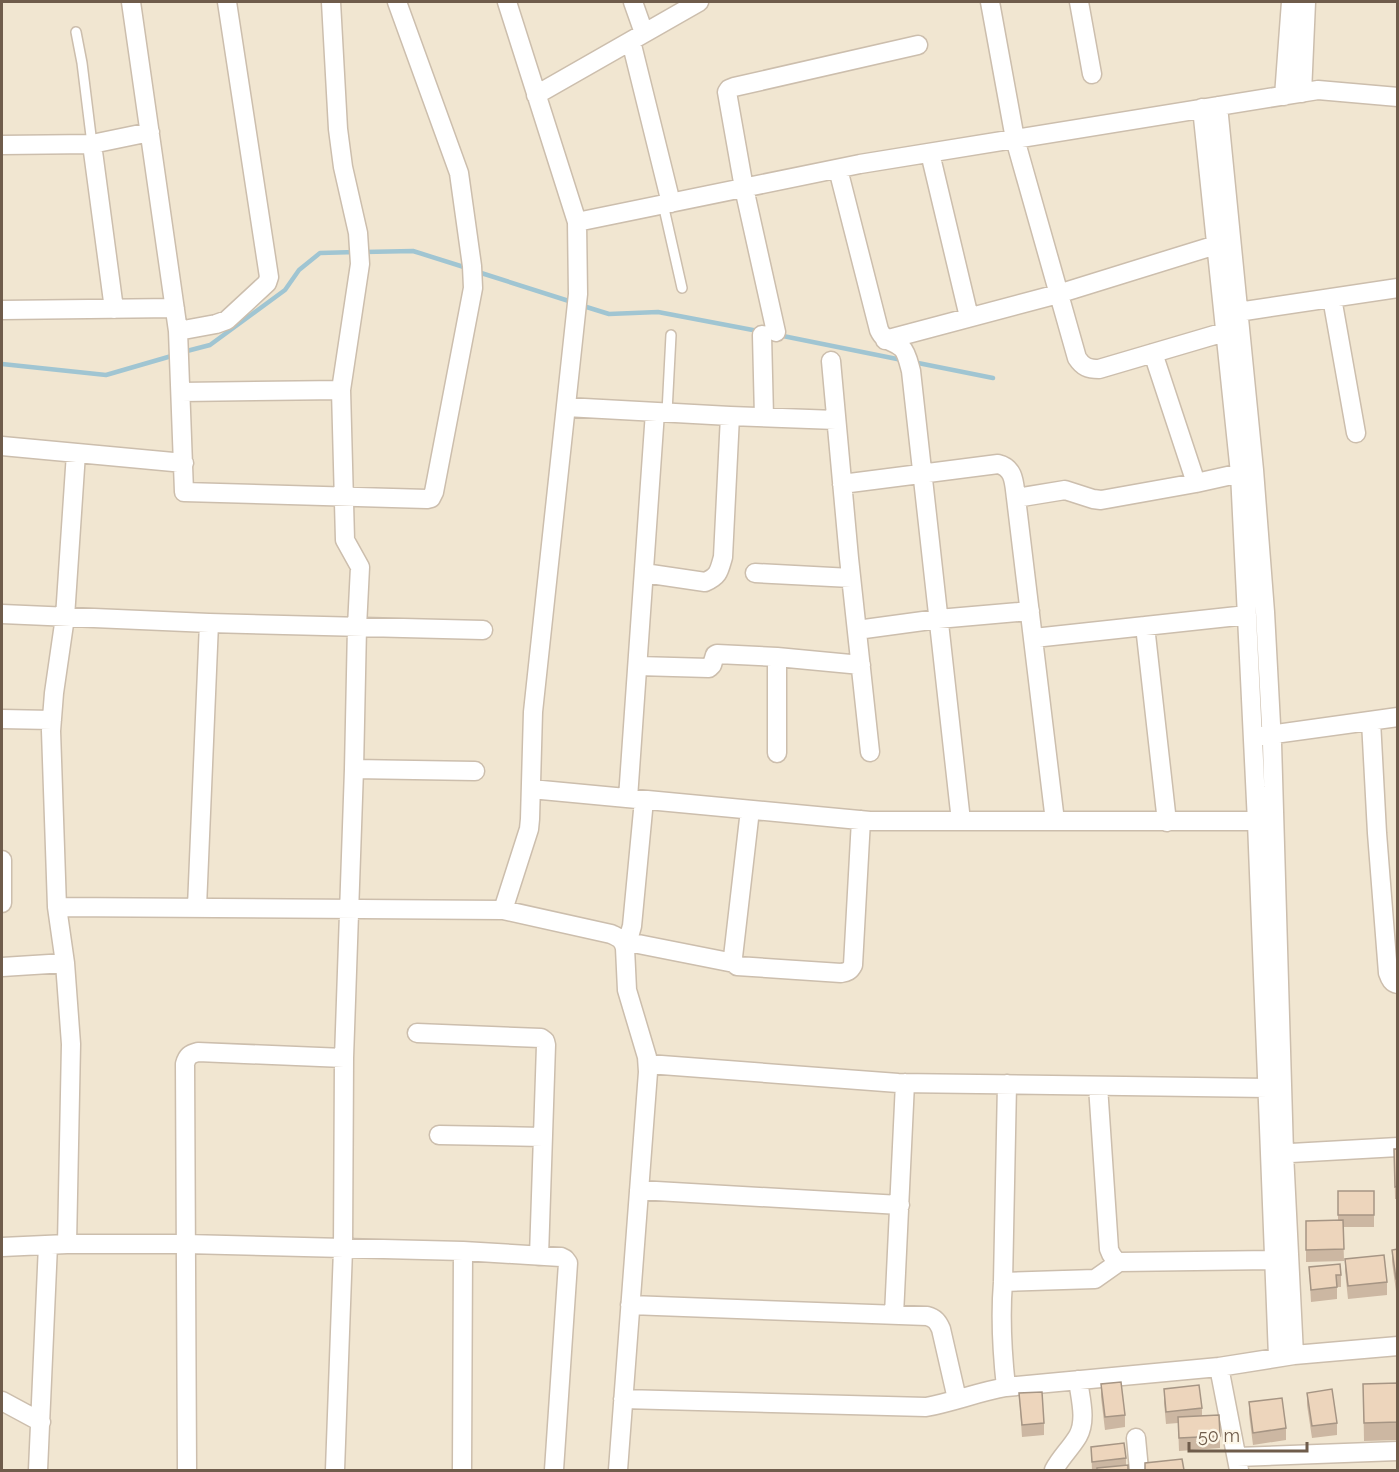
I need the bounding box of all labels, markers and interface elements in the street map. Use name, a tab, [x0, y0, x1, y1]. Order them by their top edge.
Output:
scale bar	[1189, 1415, 1308, 1453]
text: 50 m	[1198, 1425, 1240, 1446]

